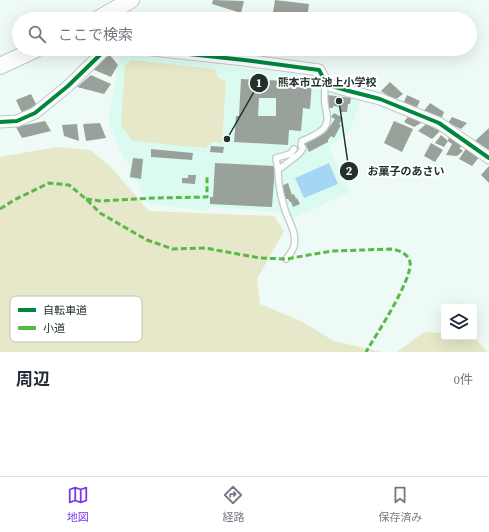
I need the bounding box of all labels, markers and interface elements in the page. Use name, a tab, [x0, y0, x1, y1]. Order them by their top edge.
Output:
search box	[12, 12, 477, 56]
icon: search	[26, 23, 48, 45]
text: ここで検索	[58, 24, 133, 45]
callout: 熊本市立池上小学校	[249, 71, 384, 94]
text: 1	[256, 75, 262, 91]
text: 熊本市立池上小学校	[278, 75, 377, 90]
callout: お菓子のあさい	[339, 160, 452, 183]
text: 2	[346, 163, 353, 179]
text: お菓子のあさい	[368, 164, 445, 179]
legend	[10, 296, 142, 342]
text: 自転車道	[43, 303, 87, 318]
map controls	[441, 304, 477, 340]
button: layers	[441, 304, 477, 340]
text: 小道	[43, 321, 65, 336]
text: 周辺	[16, 367, 50, 391]
text: 0件	[453, 371, 473, 388]
tab: 地図	[67, 484, 89, 525]
tab: 経路	[222, 484, 244, 525]
tab: 保存済み	[378, 484, 422, 525]

